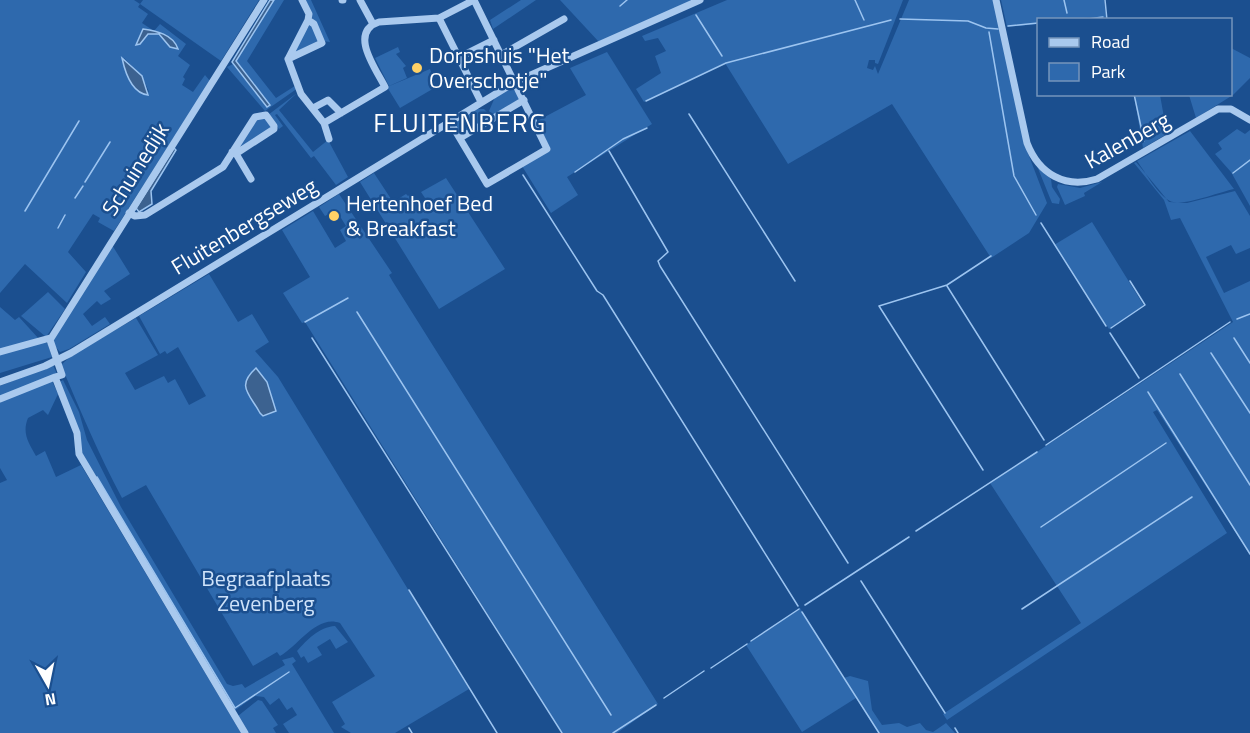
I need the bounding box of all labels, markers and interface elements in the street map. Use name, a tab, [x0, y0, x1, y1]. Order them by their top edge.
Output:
legend	[1037, 18, 1232, 96]
text: Road	[1091, 28, 1130, 55]
place label: Dorpshuis "Het Overschotje"	[429, 38, 570, 97]
text: Park	[1091, 58, 1126, 85]
marker: Dorpshuis "Het Overschotje"	[410, 61, 424, 75]
district label: FLUITENBERG	[373, 103, 547, 142]
street label: Kalenberg	[1078, 103, 1176, 177]
street label: Schuinedijk	[93, 115, 177, 222]
street label: Fluitenbergseweg	[164, 169, 324, 283]
place label: Hertenhoef Bed & Breakfast	[346, 186, 493, 245]
marker: Hertenhoef Bed & Breakfast	[327, 209, 341, 223]
park label: Begraafplaats Zevenberg	[201, 561, 331, 620]
north arrow	[18, 655, 78, 715]
text: N	[43, 687, 58, 713]

